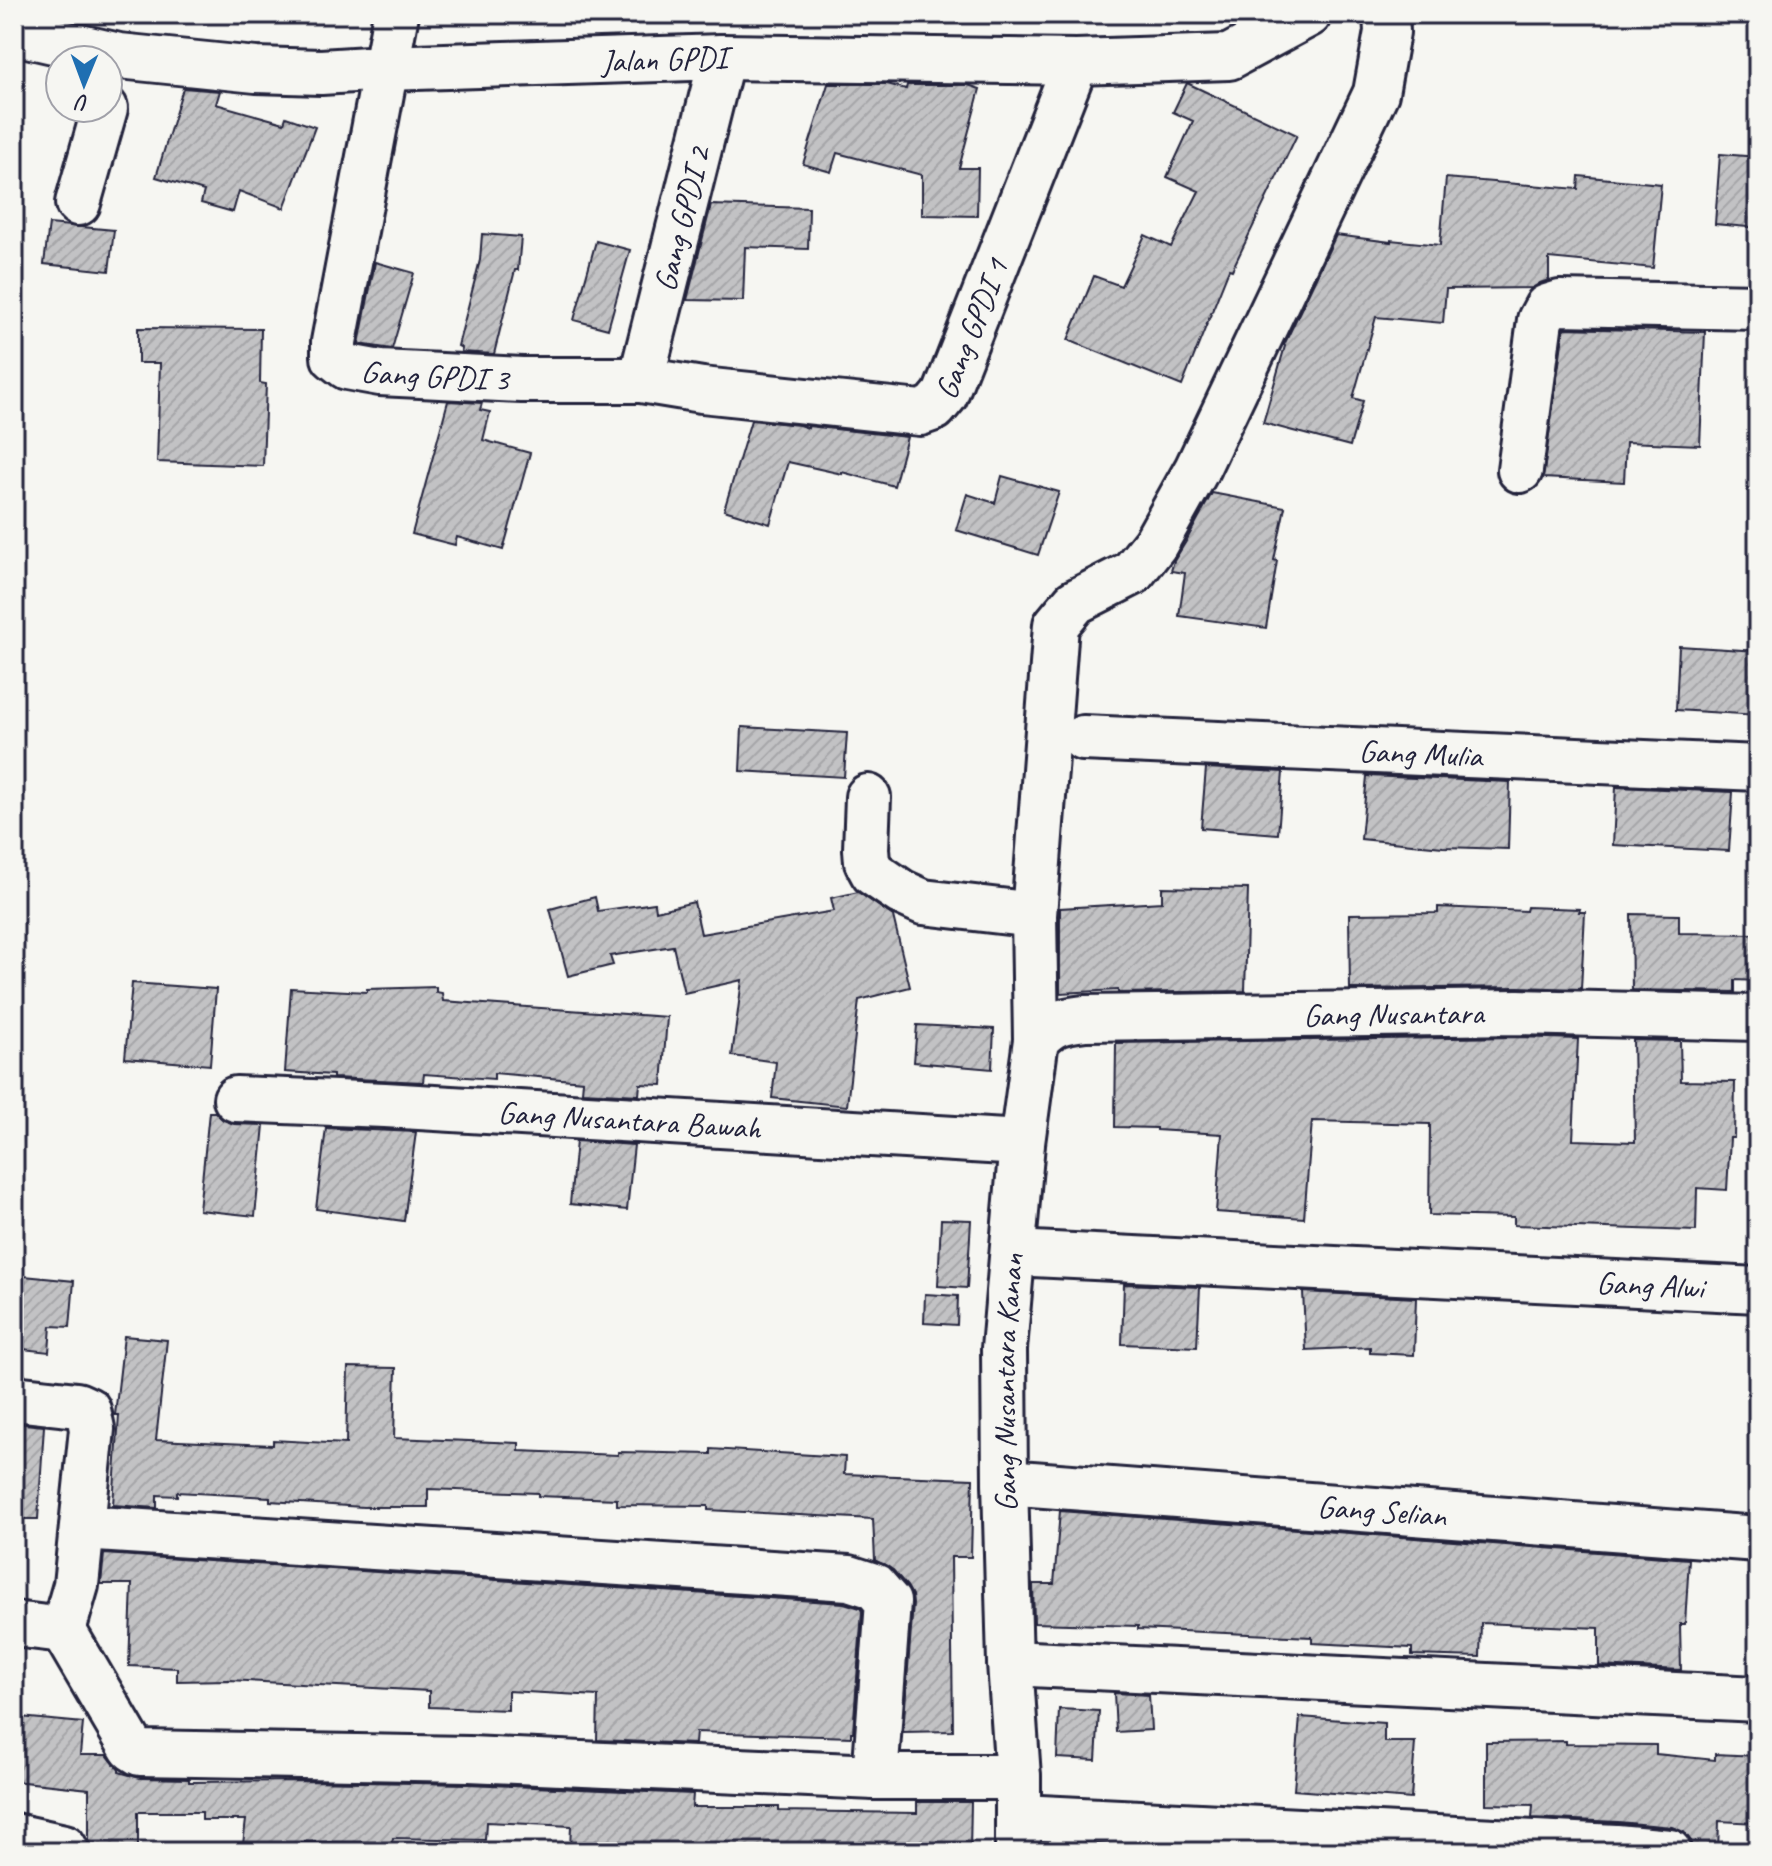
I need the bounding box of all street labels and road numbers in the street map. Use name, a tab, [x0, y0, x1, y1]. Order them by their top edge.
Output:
street label: Jalan GPDI	[599, 37, 735, 82]
street label: Gang GPDI 2	[644, 140, 720, 295]
street label: Gang GPDI 1	[926, 252, 1018, 405]
street label: Gang GPDI 3	[358, 350, 512, 400]
street label: Gang Mulia	[1358, 730, 1485, 777]
street label: Gang Nusantara	[1303, 992, 1486, 1036]
street label: Gang Nusantara Bawah	[497, 1092, 763, 1148]
street label: Gang Nusantara Kanan	[984, 1251, 1033, 1512]
street label: Gang Alwi	[1596, 1262, 1709, 1308]
street label: Gang Selian	[1316, 1486, 1449, 1536]

